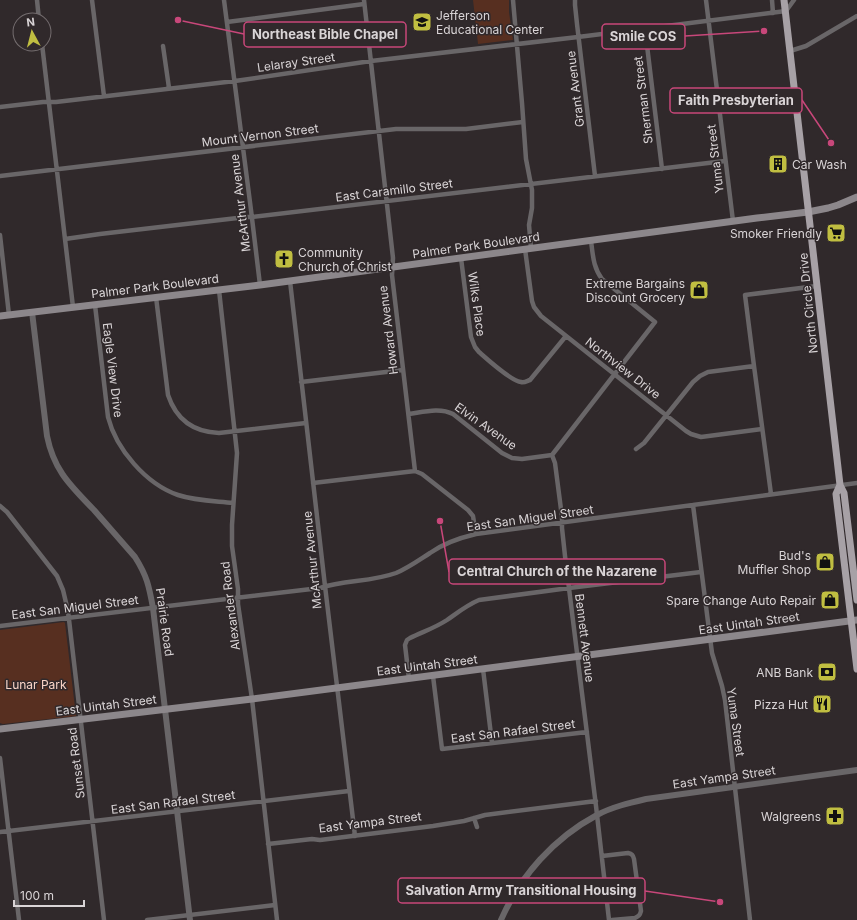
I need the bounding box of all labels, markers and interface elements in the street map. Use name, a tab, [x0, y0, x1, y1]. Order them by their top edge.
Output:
place label: Jefferson Educational Center	[436, 8, 544, 37]
school or university icon: Jefferson Educational Center	[411, 11, 433, 33]
north arrow	[12, 12, 52, 52]
text: N	[26, 15, 36, 30]
callout: Northeast Bible Chapel	[244, 22, 406, 47]
callout: Smile COS	[602, 24, 685, 49]
text: Northeast Bible Chapel	[252, 26, 398, 42]
text: Smile COS	[610, 28, 676, 44]
street label: Lelaray Street	[256, 49, 336, 75]
street label: Grant Avenue	[563, 50, 587, 128]
street label: Sherman Street	[630, 55, 656, 145]
callout: Faith Presbyterian	[670, 88, 802, 113]
text: Faith Presbyterian	[678, 92, 794, 108]
street label: Mount Vernon Street	[201, 120, 319, 150]
street label: Yuma Street	[703, 124, 727, 194]
street label: McArthur Avenue	[227, 153, 253, 253]
building icon: Car Wash	[767, 153, 789, 175]
place label: Car Wash	[792, 157, 847, 172]
street label: East Caramillo Street	[335, 175, 454, 205]
supermarket icon: Smoker Friendly	[825, 222, 847, 244]
place label: Smoker Friendly	[730, 226, 822, 241]
street label: Palmer Park Boulevard	[411, 229, 541, 261]
place label: Community Church of Christ	[298, 245, 391, 274]
church icon: Community Church of Christ	[273, 248, 295, 270]
street label: North Circle Drive	[795, 252, 821, 354]
street label: Palmer Park Boulevard	[90, 271, 220, 301]
street label: Wilks Place	[465, 271, 489, 337]
place label: Extreme Bargains Discount Grocery	[586, 276, 685, 305]
shop icon: Extreme Bargains Discount Grocery	[688, 279, 710, 301]
street label: Howard Avenue	[375, 285, 401, 375]
street label: Eagle View Drive	[100, 322, 126, 418]
street label: Northview Drive	[582, 334, 664, 402]
street label: Elvin Avenue	[452, 399, 520, 453]
street label: East San Miguel Street	[466, 502, 594, 534]
street label: McArthur Avenue	[299, 510, 325, 610]
place label: Bud's Muffler Shop	[738, 548, 811, 577]
shop icon: Bud's Muffler Shop	[814, 551, 836, 573]
callout: Central Church of the Nazarene	[449, 559, 665, 584]
street label: Alexander Road	[217, 561, 243, 651]
text: Central Church of the Nazarene	[457, 563, 657, 579]
street label: Prairie Road	[153, 587, 177, 657]
shop icon: Spare Change Auto Repair	[819, 589, 841, 611]
street label: East San Miguel Street	[11, 592, 139, 622]
street label: Bennett Avenue	[572, 593, 598, 683]
place label: Spare Change Auto Repair	[666, 593, 816, 608]
street label: East Uintah Street	[698, 608, 800, 637]
street label: East Uintah Street	[376, 651, 478, 679]
bank icon: ANB Bank	[816, 661, 838, 683]
place label: ANB Bank	[756, 665, 813, 680]
park label: Lunar Park	[5, 677, 67, 692]
street label: Yuma Street	[724, 687, 748, 757]
street label: East Uintah Street	[55, 691, 157, 719]
restaurant icon: Pizza Hut	[811, 693, 833, 715]
place label: Pizza Hut	[754, 697, 808, 712]
street label: East San Rafael Street	[450, 716, 576, 746]
street label: Sunset Road	[64, 727, 88, 799]
street label: East Yampa Street	[672, 762, 776, 792]
street label: East San Rafael Street	[110, 787, 236, 817]
pharmacy icon: Walgreens	[824, 805, 846, 827]
street label: East Yampa Street	[318, 808, 422, 836]
place label: Walgreens	[761, 809, 821, 824]
callout: Salvation Army Transitional Housing	[398, 878, 645, 903]
scale bar	[14, 882, 84, 908]
text: Salvation Army Transitional Housing	[406, 882, 636, 898]
text: 100 m	[20, 888, 54, 903]

